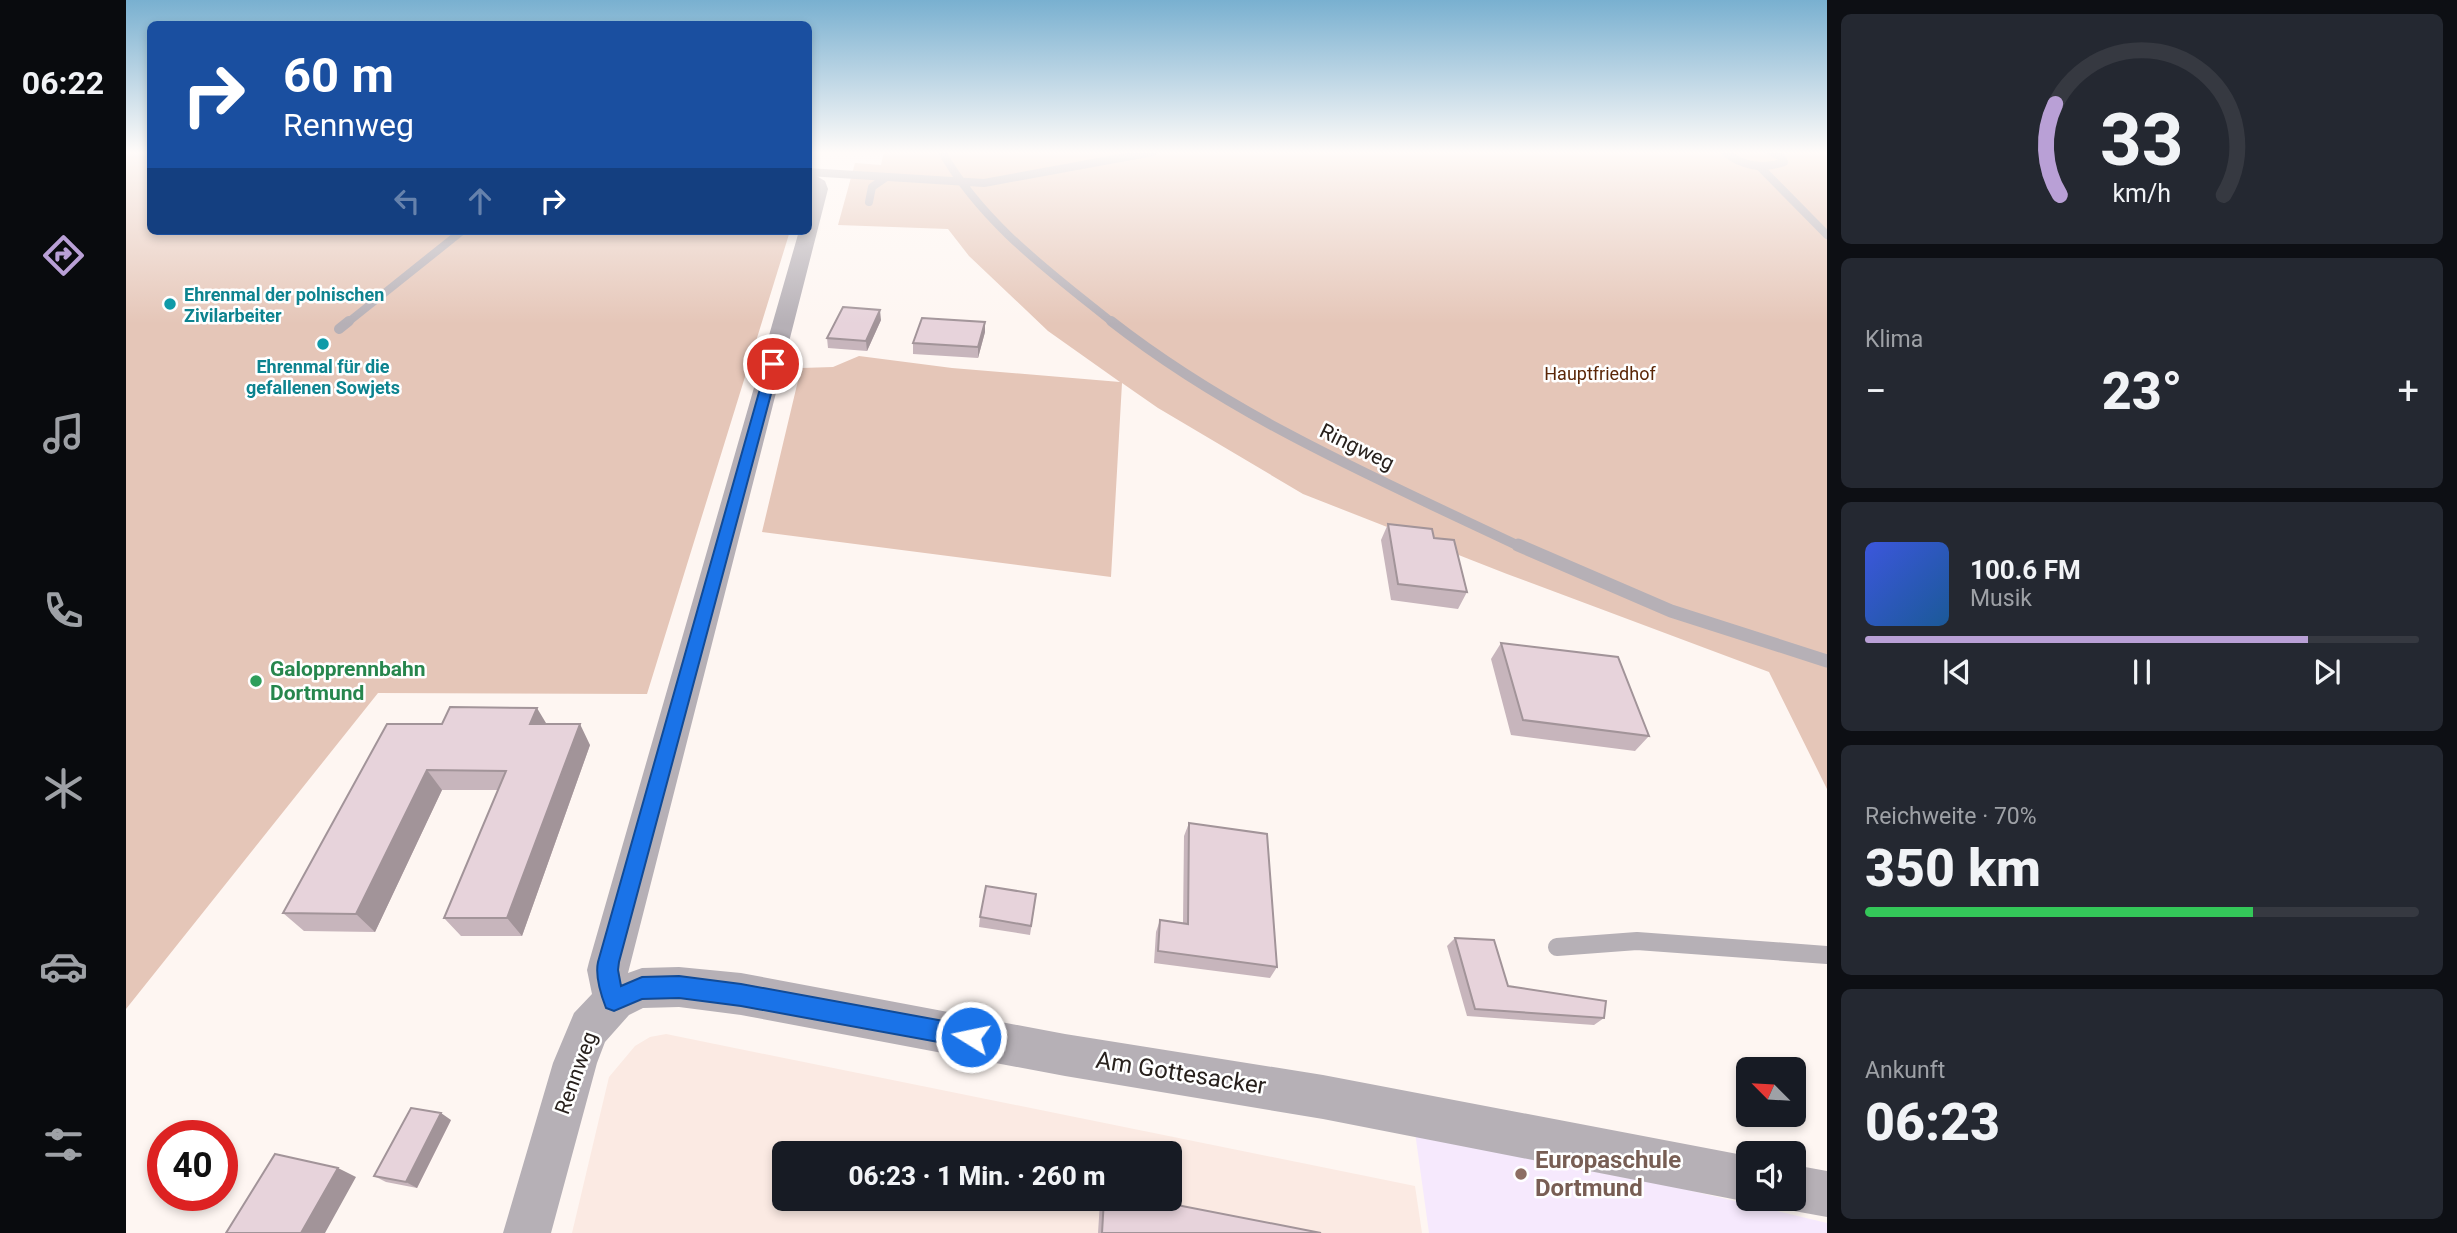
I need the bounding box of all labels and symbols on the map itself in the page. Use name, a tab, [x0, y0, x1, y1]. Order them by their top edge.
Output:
place label: Ehrenmal der polnischen Zivilarbeiter	[184, 284, 384, 326]
marker: Ehrenmal der polnischen Zivilarbeiter	[162, 296, 178, 312]
pin	[743, 334, 803, 394]
marker: Ehrenmal für die gefallenen Sowjets	[315, 336, 331, 352]
place label: Ehrenmal für die gefallenen Sowjets	[246, 356, 400, 398]
park label: Hauptfriedhof	[1544, 363, 1656, 384]
street label: Ringweg	[1316, 419, 1398, 475]
place label: Galopprennbahn Dortmund	[270, 657, 426, 705]
marker: Galopprennbahn Dortmund	[248, 673, 264, 689]
position arrow	[934, 1000, 1008, 1074]
street label: Rennweg	[550, 1028, 602, 1118]
street label: Am Gottesacker	[1094, 1046, 1268, 1100]
north arrow	[1736, 1057, 1806, 1127]
speed limit sign: 40	[147, 1120, 238, 1211]
place label: Europaschule Dortmund	[1535, 1146, 1681, 1202]
marker: Europaschule Dortmund	[1513, 1166, 1529, 1182]

